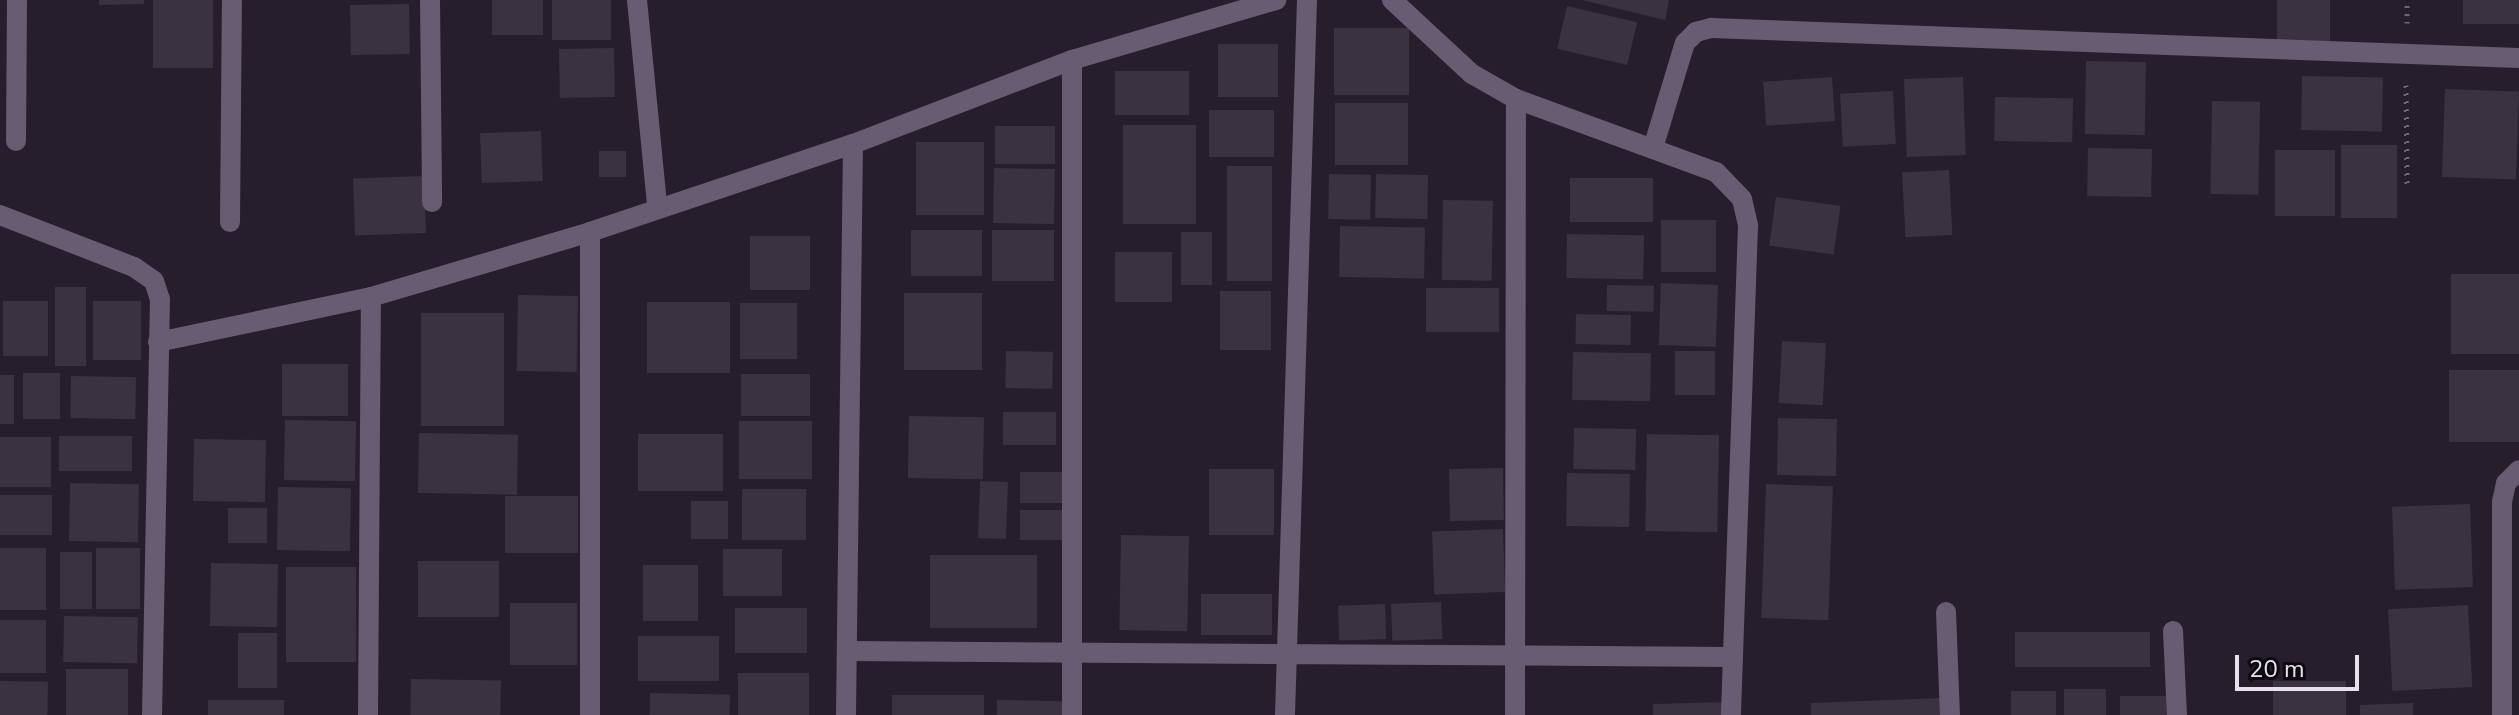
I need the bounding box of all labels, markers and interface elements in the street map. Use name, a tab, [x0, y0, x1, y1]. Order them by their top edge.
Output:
scale bar	[2239, 639, 2363, 689]
text: 20 m	[2249, 653, 2305, 685]

